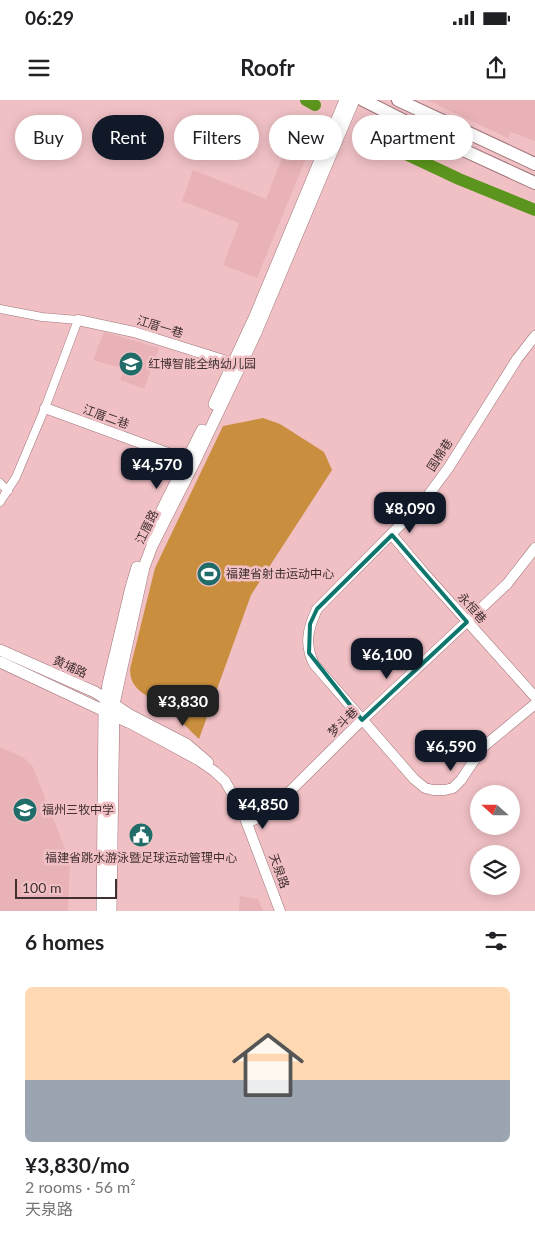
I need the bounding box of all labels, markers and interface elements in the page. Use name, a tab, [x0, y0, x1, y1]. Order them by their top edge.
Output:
text: 06:29	[25, 6, 74, 29]
icon: menu	[25, 54, 53, 82]
text: Roofr	[240, 54, 295, 81]
icon: share	[482, 54, 510, 82]
chip: Buy	[15, 115, 82, 160]
chip: Rent	[92, 115, 164, 160]
chip: Filters	[174, 115, 259, 160]
chip: New	[269, 115, 342, 160]
chip: Apartment	[352, 115, 473, 160]
street label: 江厝一巷	[135, 312, 185, 341]
school or university icon: 红博智能全纳幼儿园	[118, 351, 144, 377]
place label: 红博智能全纳幼儿园	[148, 356, 256, 371]
street label: 江厝二巷	[81, 401, 131, 432]
street label: 国棉巷	[423, 436, 456, 474]
pin: ¥4,570	[116, 448, 198, 490]
text: ¥4,570	[132, 454, 182, 473]
pin: ¥8,090	[369, 492, 451, 534]
text: ¥8,090	[385, 498, 435, 517]
street label: 江厝路	[132, 507, 161, 546]
sports icon: 福建省射击运动中心	[196, 561, 222, 587]
place label: 福建省射击运动中心	[226, 566, 334, 581]
street label: 永恒巷	[455, 589, 490, 626]
pin: ¥6,100	[346, 638, 428, 680]
text: ¥6,100	[362, 644, 412, 663]
street label: 黄埔路	[51, 652, 90, 681]
pin: ¥3,830	[142, 684, 224, 727]
text: ¥3,830	[158, 691, 208, 710]
street label: 梦斗巷	[324, 704, 361, 740]
pin: ¥6,590	[410, 730, 492, 772]
text: ¥6,590	[426, 736, 476, 755]
north arrow	[470, 785, 520, 835]
map controls	[470, 785, 520, 895]
pin: ¥4,850	[222, 788, 304, 830]
text: ¥4,850	[238, 794, 288, 813]
school or university icon: 福州三牧中学	[12, 797, 38, 823]
place label: 福州三牧中学	[42, 802, 114, 817]
public building icon: 福建省跳水游泳暨足球运动管理中心	[128, 822, 154, 848]
button: layers	[470, 845, 520, 895]
place label: 福建省跳水游泳暨足球运动管理中心	[45, 850, 237, 865]
street label: 天泉路	[266, 851, 293, 890]
scale bar	[15, 876, 118, 899]
text: 100 m	[22, 879, 61, 896]
icon: filters	[482, 927, 510, 955]
text: 6 homes	[25, 929, 104, 954]
icon: home	[223, 1020, 313, 1110]
text: ¥3,830/mo	[25, 1152, 130, 1177]
text: 2 rooms · 56 m²	[25, 1177, 136, 1196]
text: 天泉路	[25, 1199, 73, 1218]

